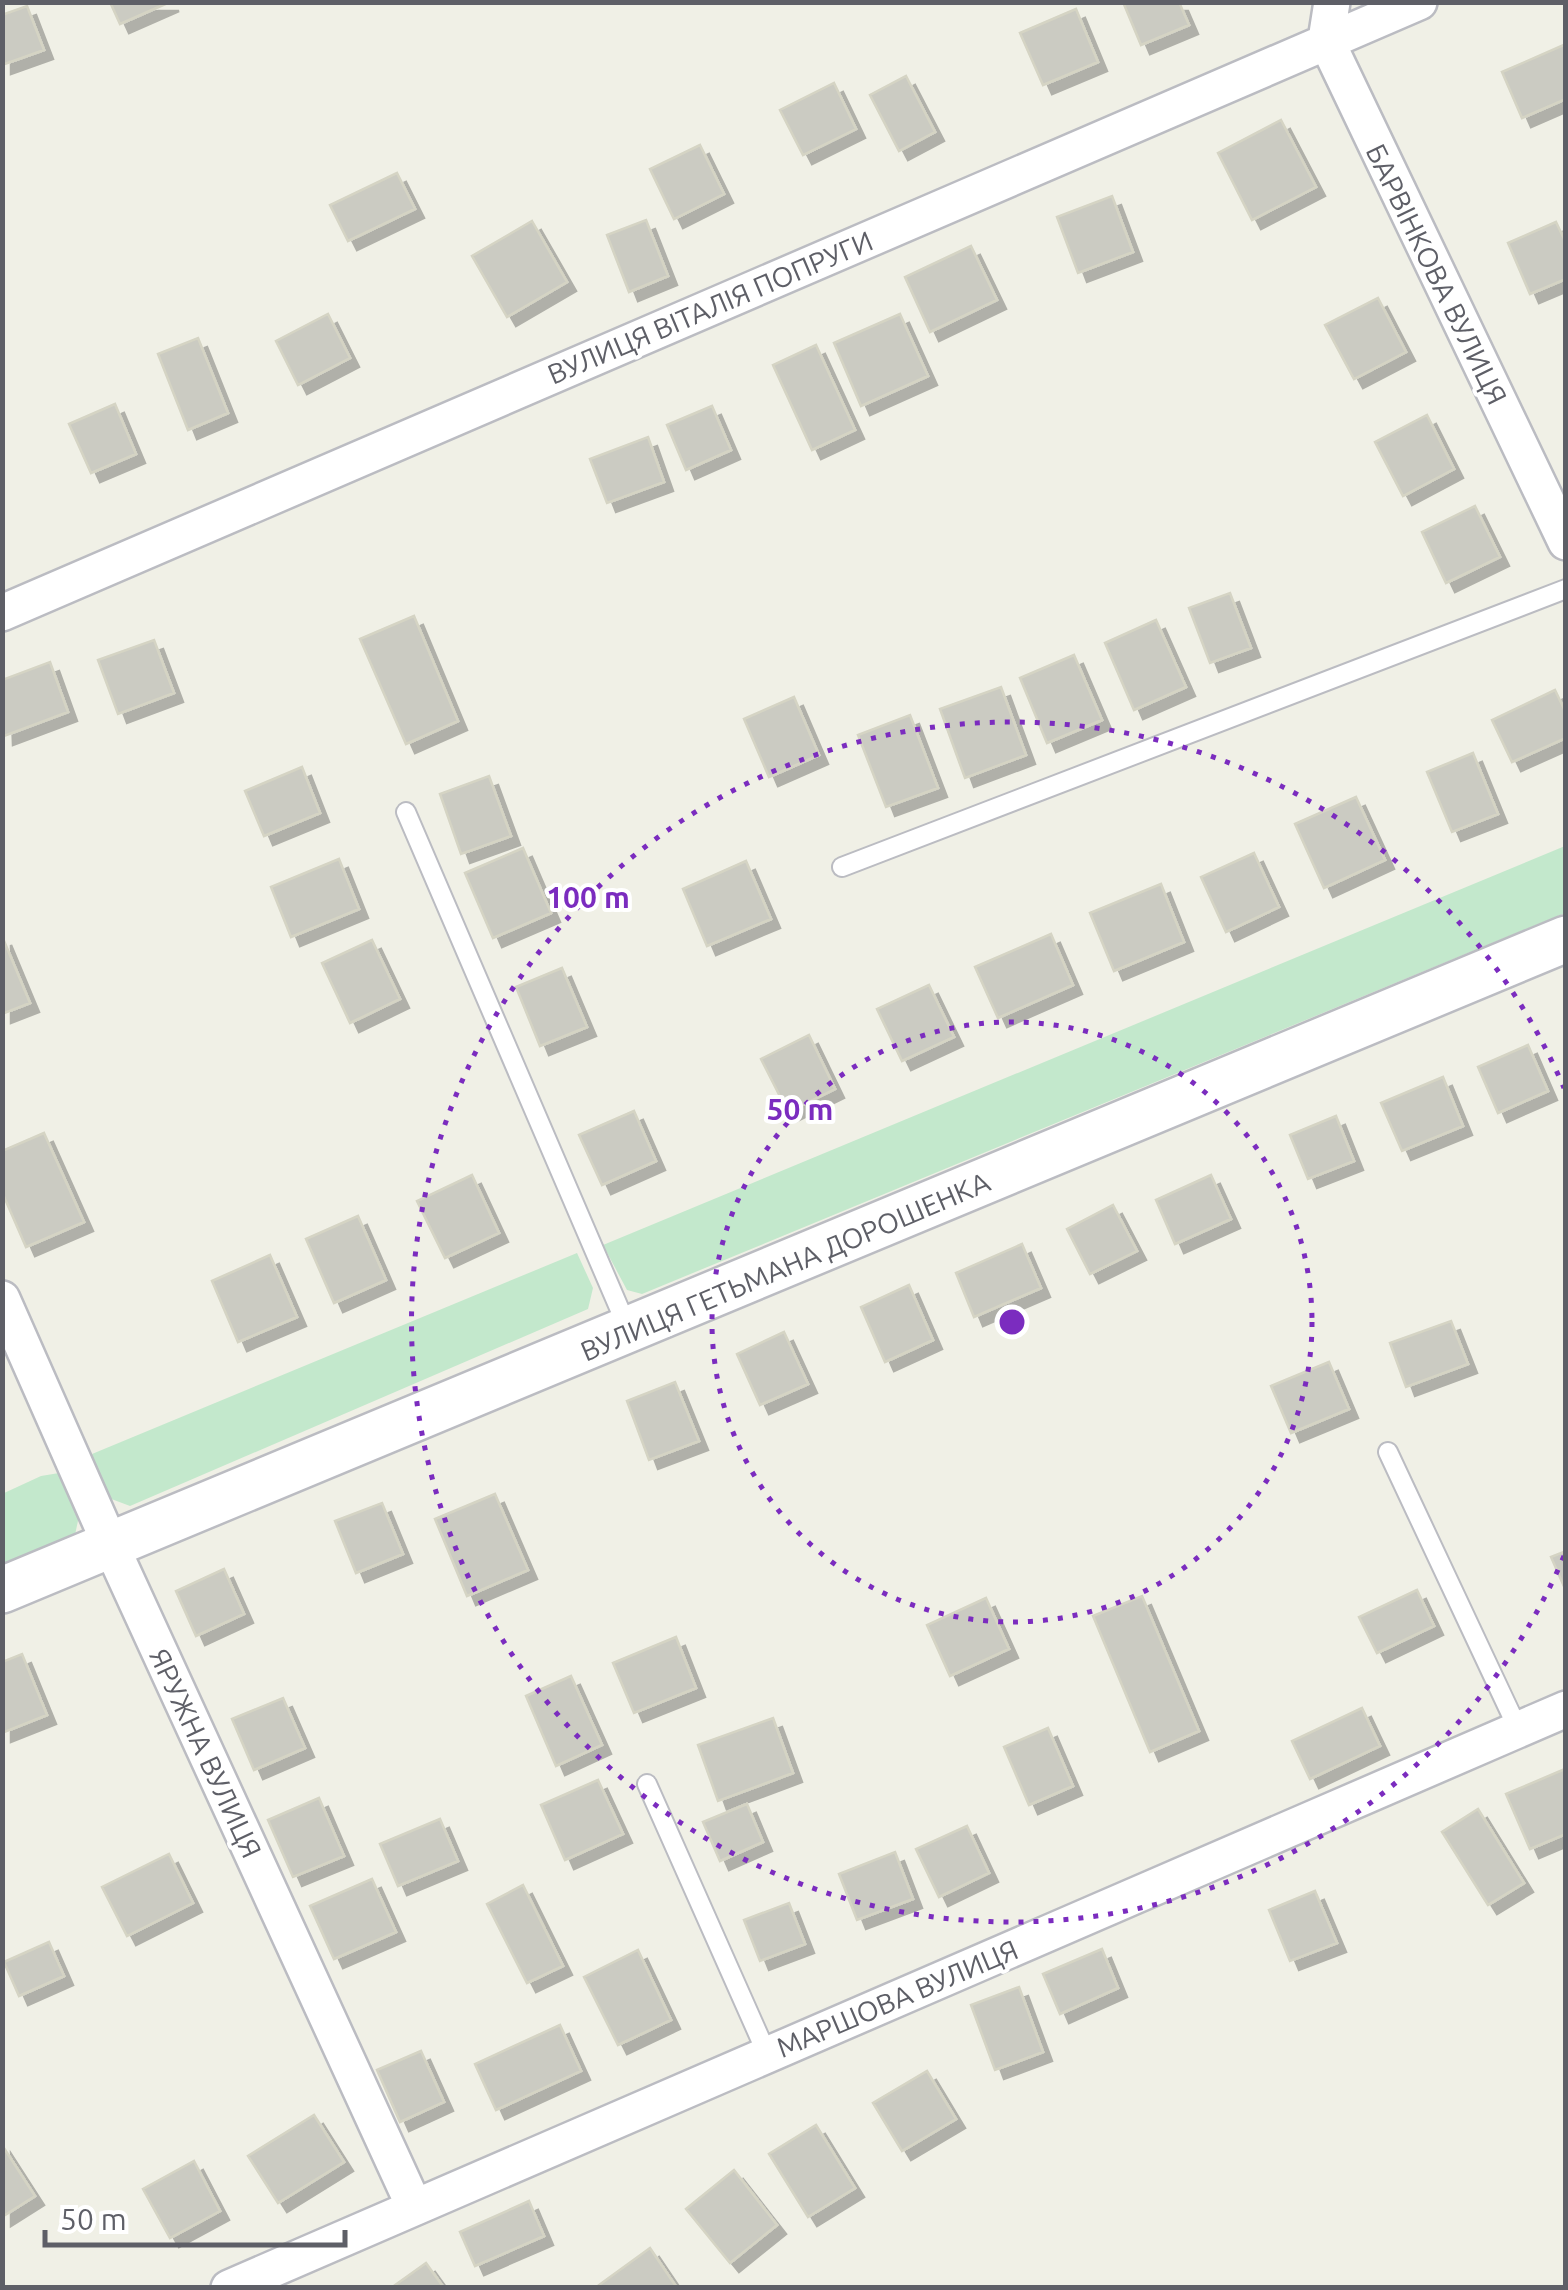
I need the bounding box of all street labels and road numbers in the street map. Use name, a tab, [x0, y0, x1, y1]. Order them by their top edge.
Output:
street label: БАРВІНКОВА ВУЛИЦЯ	[1361, 139, 1513, 409]
street label: ВУЛИЦЯ ВІТАЛІЯ ПОПРУГИ	[543, 224, 877, 390]
street label: ВУЛИЦЯ ГЕТЬМАНА ДОРОШЕНКА	[576, 1165, 994, 1367]
street label: ЯРУЖНА ВУЛИЦЯ	[144, 1644, 268, 1862]
street label: МАРШОВА ВУЛИЦЯ	[772, 1933, 1022, 2063]

